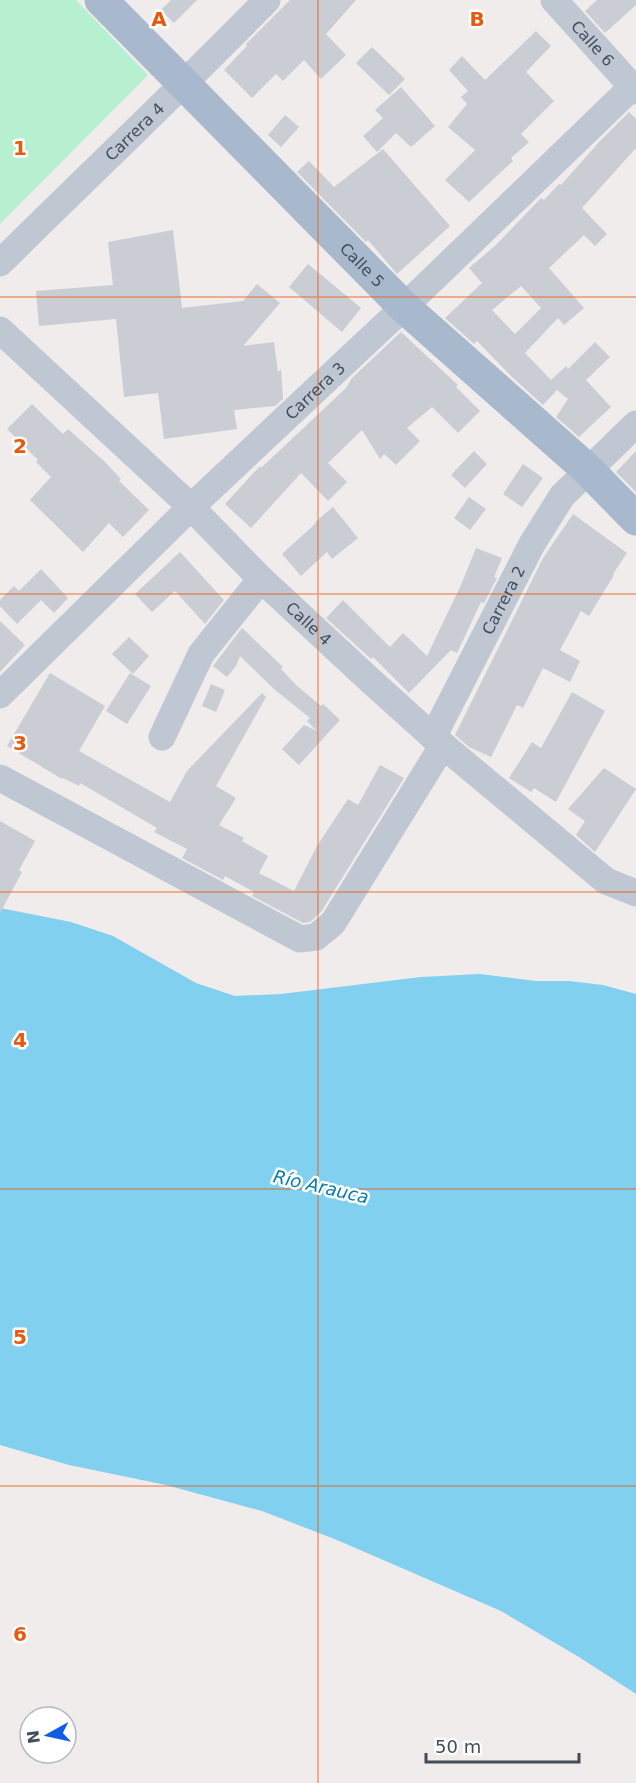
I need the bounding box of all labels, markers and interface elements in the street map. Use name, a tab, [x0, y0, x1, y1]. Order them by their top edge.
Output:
text: A	[151, 7, 167, 31]
text: B	[469, 7, 485, 31]
street label: Calle 6	[567, 17, 618, 70]
street label: Carrera 4	[101, 99, 168, 165]
text: 1	[13, 136, 27, 160]
street label: Calle 5	[336, 239, 388, 291]
street label: Carrera 3	[281, 358, 349, 424]
text: 2	[13, 434, 27, 458]
street label: Carrera 2	[478, 562, 529, 638]
street label: Calle 4	[282, 598, 335, 649]
text: 3	[13, 731, 27, 755]
text: 4	[13, 1028, 27, 1052]
water label: Río Arauca	[271, 1165, 371, 1208]
text: 5	[13, 1325, 27, 1349]
text: 6	[13, 1622, 27, 1646]
north arrow	[18, 1705, 78, 1765]
scale bar	[426, 1726, 579, 1764]
text: N	[23, 1729, 44, 1745]
text: 50 m	[435, 1736, 481, 1757]

